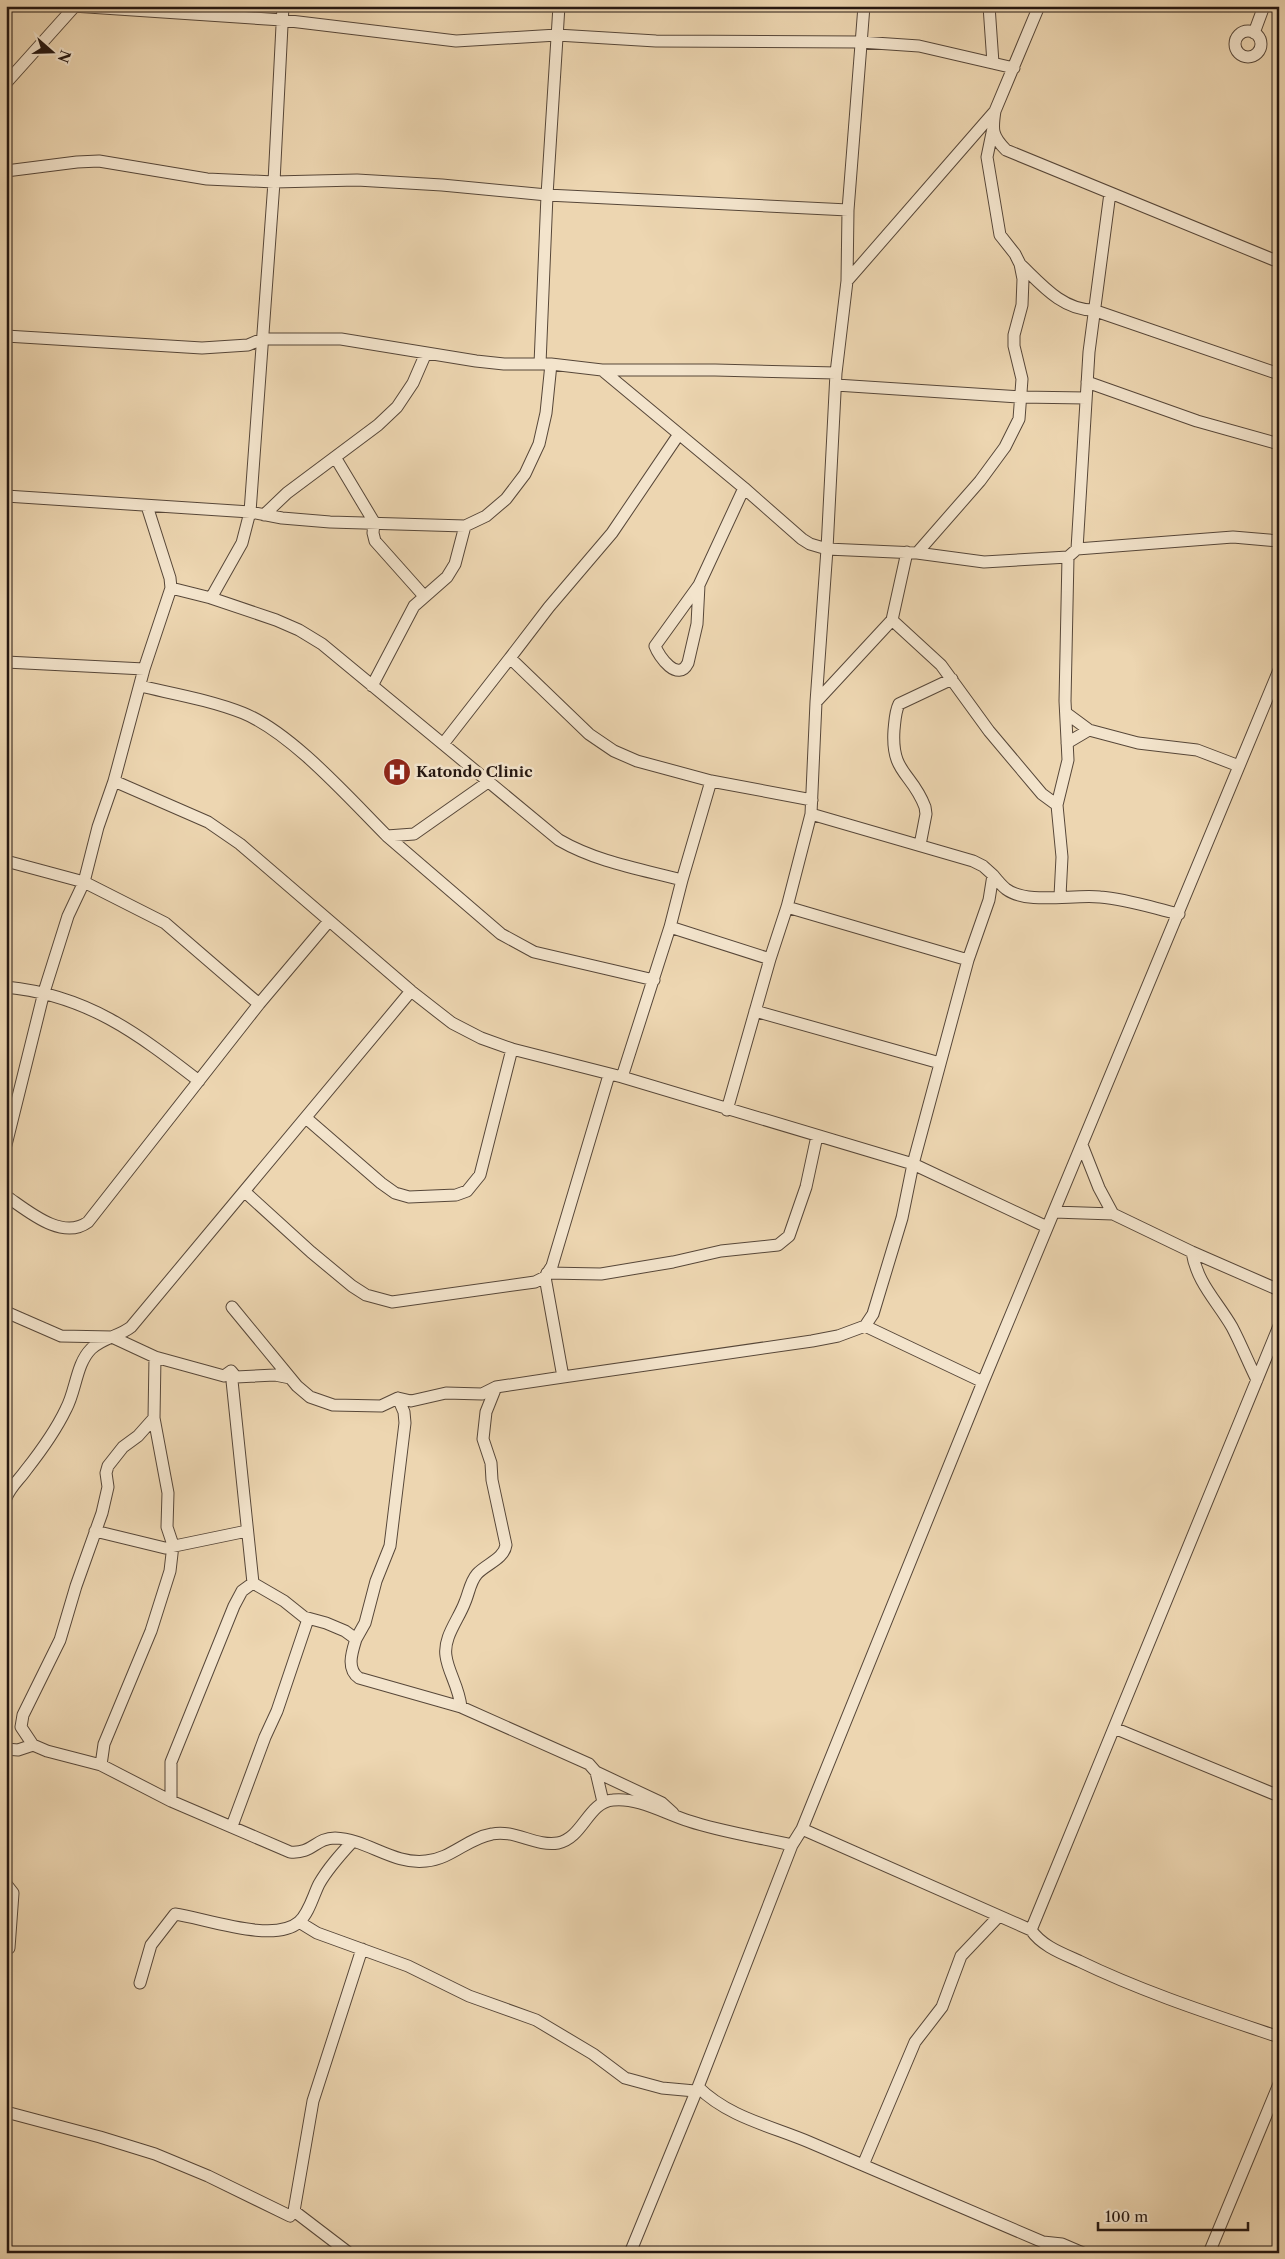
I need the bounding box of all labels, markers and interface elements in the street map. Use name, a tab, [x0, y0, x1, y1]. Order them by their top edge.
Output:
north arrow	[28, 28, 78, 78]
text: N	[54, 48, 75, 65]
hospital icon: Katondo Clinic	[382, 757, 412, 787]
place label: Katondo Clinic	[416, 762, 532, 781]
scale bar	[1098, 2199, 1248, 2231]
text: 100 m	[1105, 2207, 1148, 2226]

